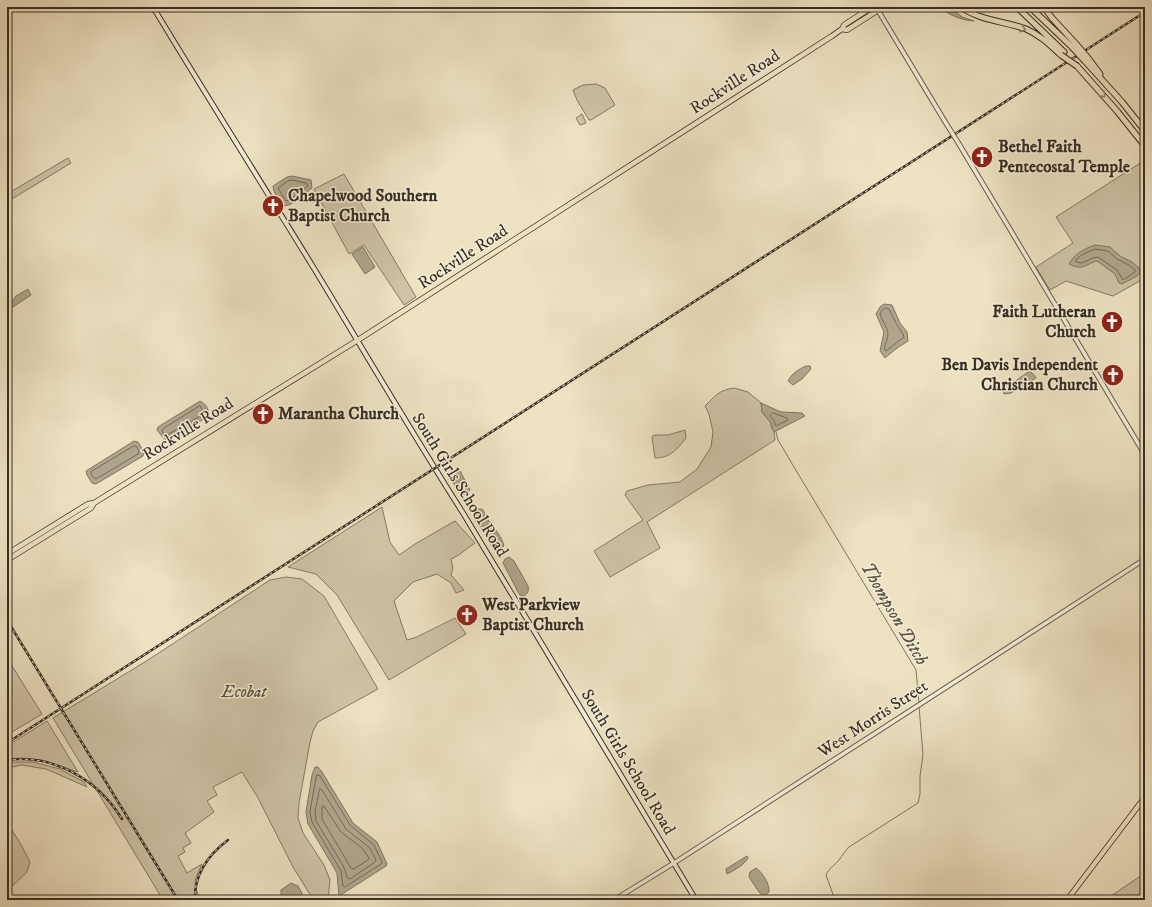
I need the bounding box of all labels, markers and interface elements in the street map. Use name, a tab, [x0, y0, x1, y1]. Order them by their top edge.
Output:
one-way arrow	[1020, 24, 1027, 33]
street label: Rockville Road	[686, 44, 785, 119]
one-way arrow	[1098, 90, 1105, 97]
place label: Bethel Faith Pentecostal Temple	[998, 136, 1130, 178]
church icon: Bethel Faith Pentecostal Temple	[969, 144, 995, 170]
place label: Chapelwood Southern Baptist Church	[288, 185, 438, 227]
church icon: Chapelwood Southern Baptist Church	[260, 193, 286, 219]
street label: Rockville Road	[414, 219, 513, 294]
place label: Faith Lutheran Church	[992, 301, 1096, 343]
church icon: Faith Lutheran Church	[1099, 309, 1125, 335]
place label: Ben Davis Independent Christian Church	[941, 354, 1099, 396]
church icon: Ben Davis Independent Christian Church	[1100, 362, 1126, 388]
street label: Rockville Road	[138, 392, 238, 466]
church icon: Marantha Church	[250, 401, 276, 427]
place label: Marantha Church	[278, 403, 399, 425]
street label: South Girls School Road	[407, 409, 514, 562]
water label: Thompson Ditch	[856, 559, 932, 669]
place label: West Parkview Baptist Church	[481, 594, 584, 636]
church icon: West Parkview Baptist Church	[454, 602, 480, 628]
street label: West Morris Street	[813, 675, 933, 763]
park label: Ecobat	[221, 681, 268, 703]
street label: South Girls School Road	[576, 685, 680, 839]

